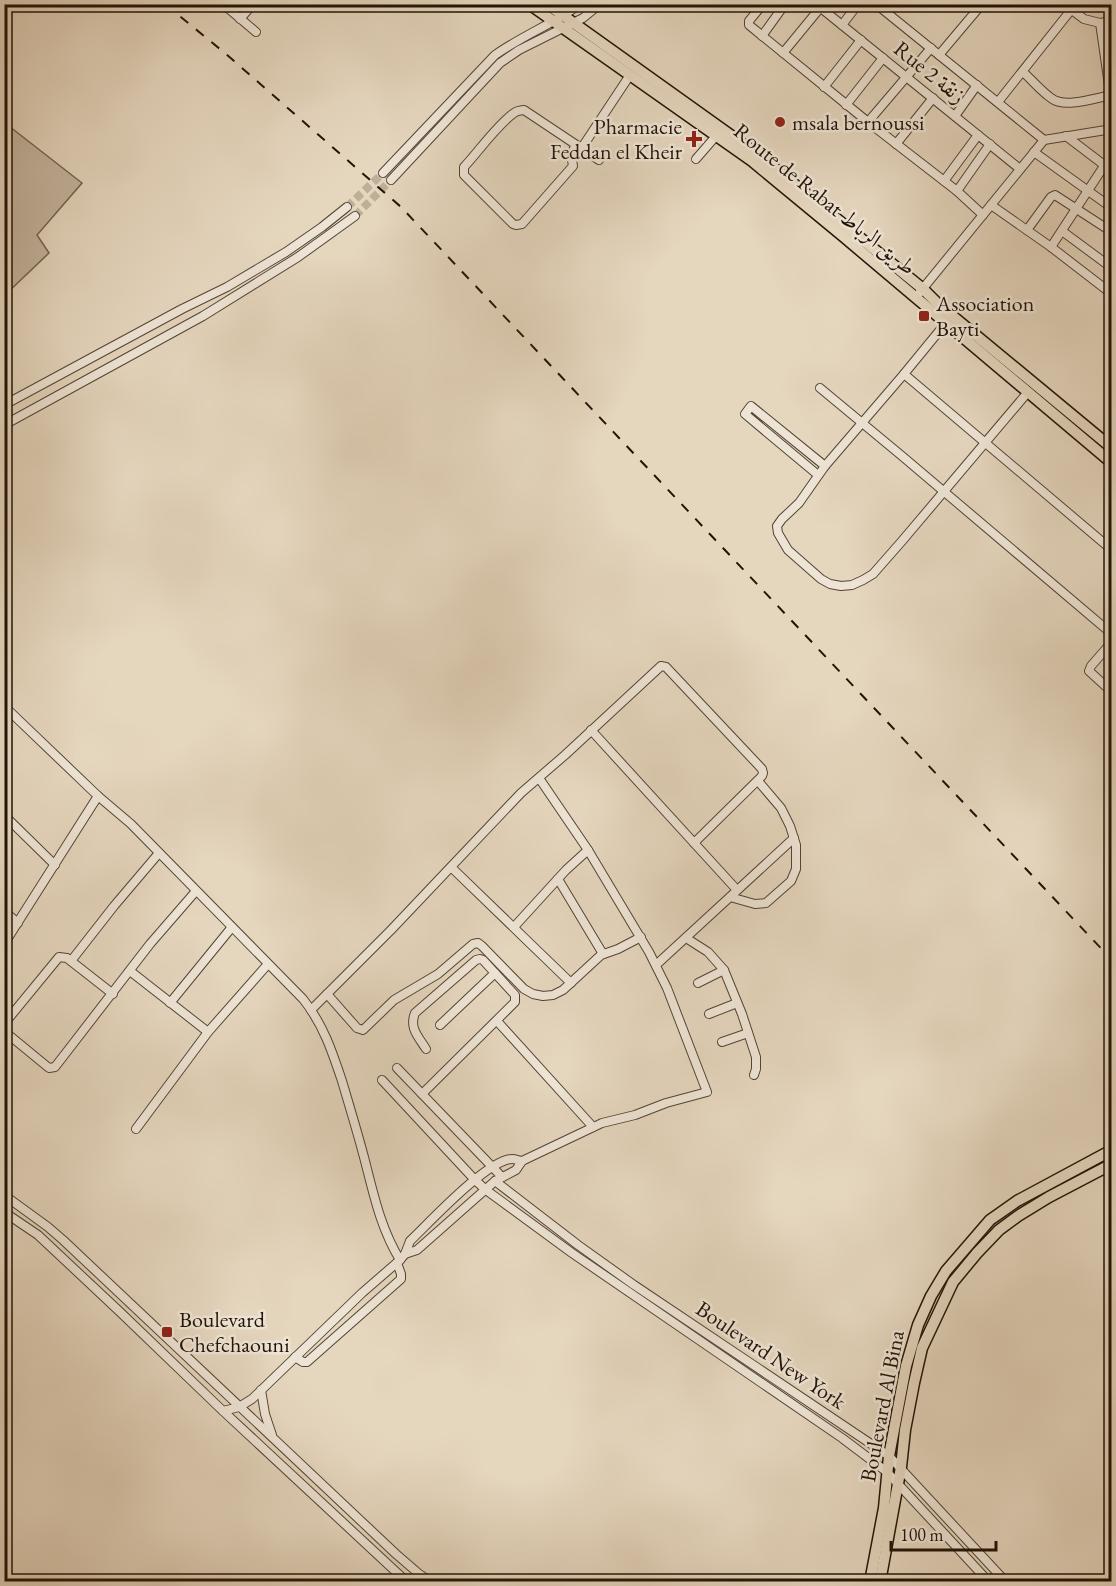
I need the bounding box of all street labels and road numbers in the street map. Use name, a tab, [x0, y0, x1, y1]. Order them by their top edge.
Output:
street label: Rue 2 زنقة	[888, 34, 972, 110]
street label: Route de Rabat طريق الرباط	[728, 116, 922, 282]
street label: Boulevard New York	[690, 1294, 852, 1416]
street label: Boulevard Al Bina	[853, 1328, 911, 1484]

